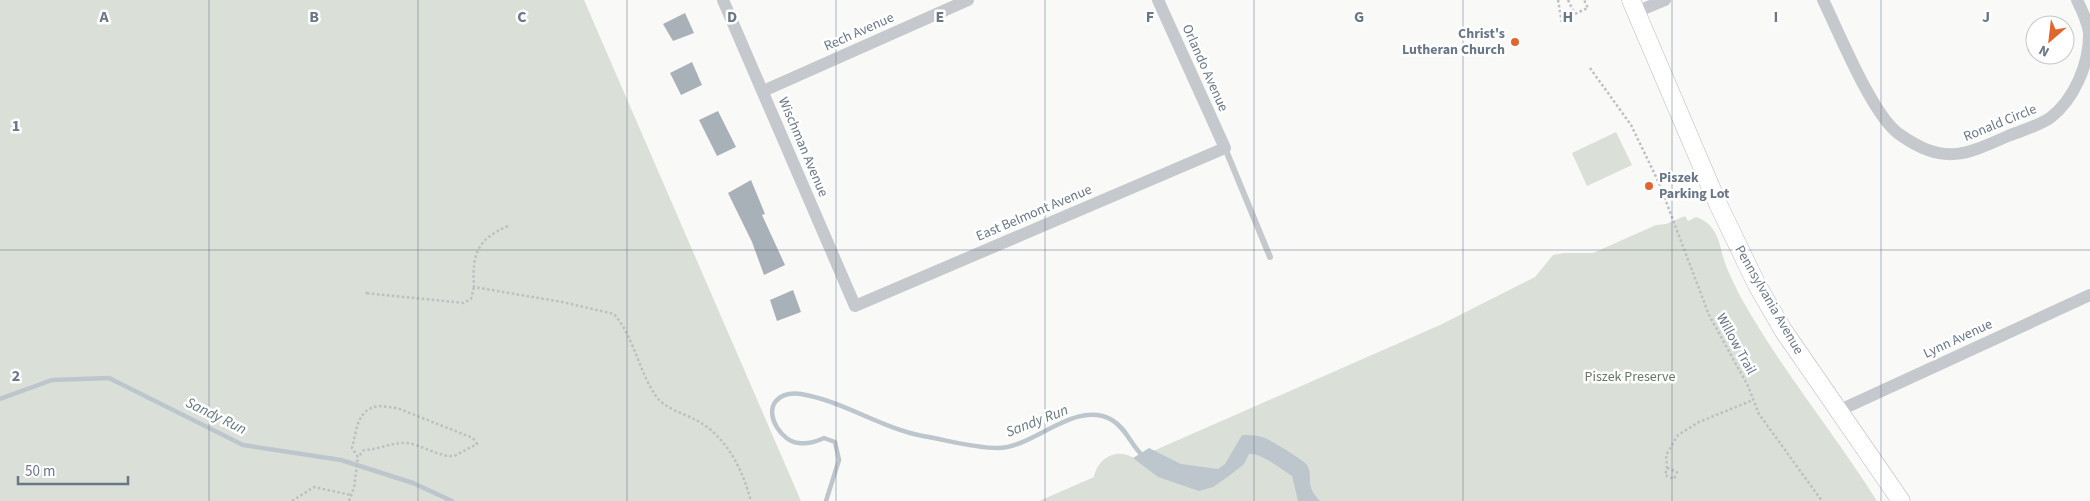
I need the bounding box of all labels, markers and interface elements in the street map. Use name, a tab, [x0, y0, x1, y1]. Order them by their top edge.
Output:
text: A	[98, 6, 109, 28]
text: B	[309, 6, 319, 28]
text: C	[517, 6, 527, 28]
text: D	[727, 6, 737, 28]
text: E	[936, 6, 944, 28]
text: F	[1146, 6, 1154, 28]
text: G	[1354, 6, 1364, 28]
text: H	[1563, 6, 1573, 28]
text: I	[1774, 6, 1778, 28]
text: J	[1982, 6, 1990, 28]
street label: Rech Avenue	[821, 8, 897, 56]
north arrow	[2025, 15, 2075, 65]
street label: Orlando Avenue	[1177, 21, 1233, 115]
place label: Christ's Lutheran Church	[1402, 24, 1505, 60]
marker: Christ's Lutheran Church	[1509, 36, 1521, 48]
text: N	[2036, 40, 2053, 62]
street label: Wischman Avenue	[773, 94, 833, 200]
street label: Ronald Circle	[1960, 99, 2040, 147]
text: 1	[12, 115, 20, 137]
place label: Piszek Parking Lot	[1659, 168, 1730, 204]
street label: East Belmont Avenue	[973, 180, 1095, 246]
marker: Piszek Parking Lot	[1643, 180, 1655, 192]
street label: Pennsylvania Avenue	[1730, 242, 1808, 358]
street label: Willow Trail	[1711, 310, 1761, 379]
street label: Lynn Avenue	[1920, 314, 1996, 364]
text: 2	[12, 365, 20, 387]
park label: Piszek Preserve	[1585, 367, 1675, 387]
water label: Sandy Run	[182, 392, 250, 440]
water label: Sandy Run	[1003, 399, 1071, 442]
scale bar	[18, 454, 128, 486]
text: 50 m	[25, 461, 55, 482]

